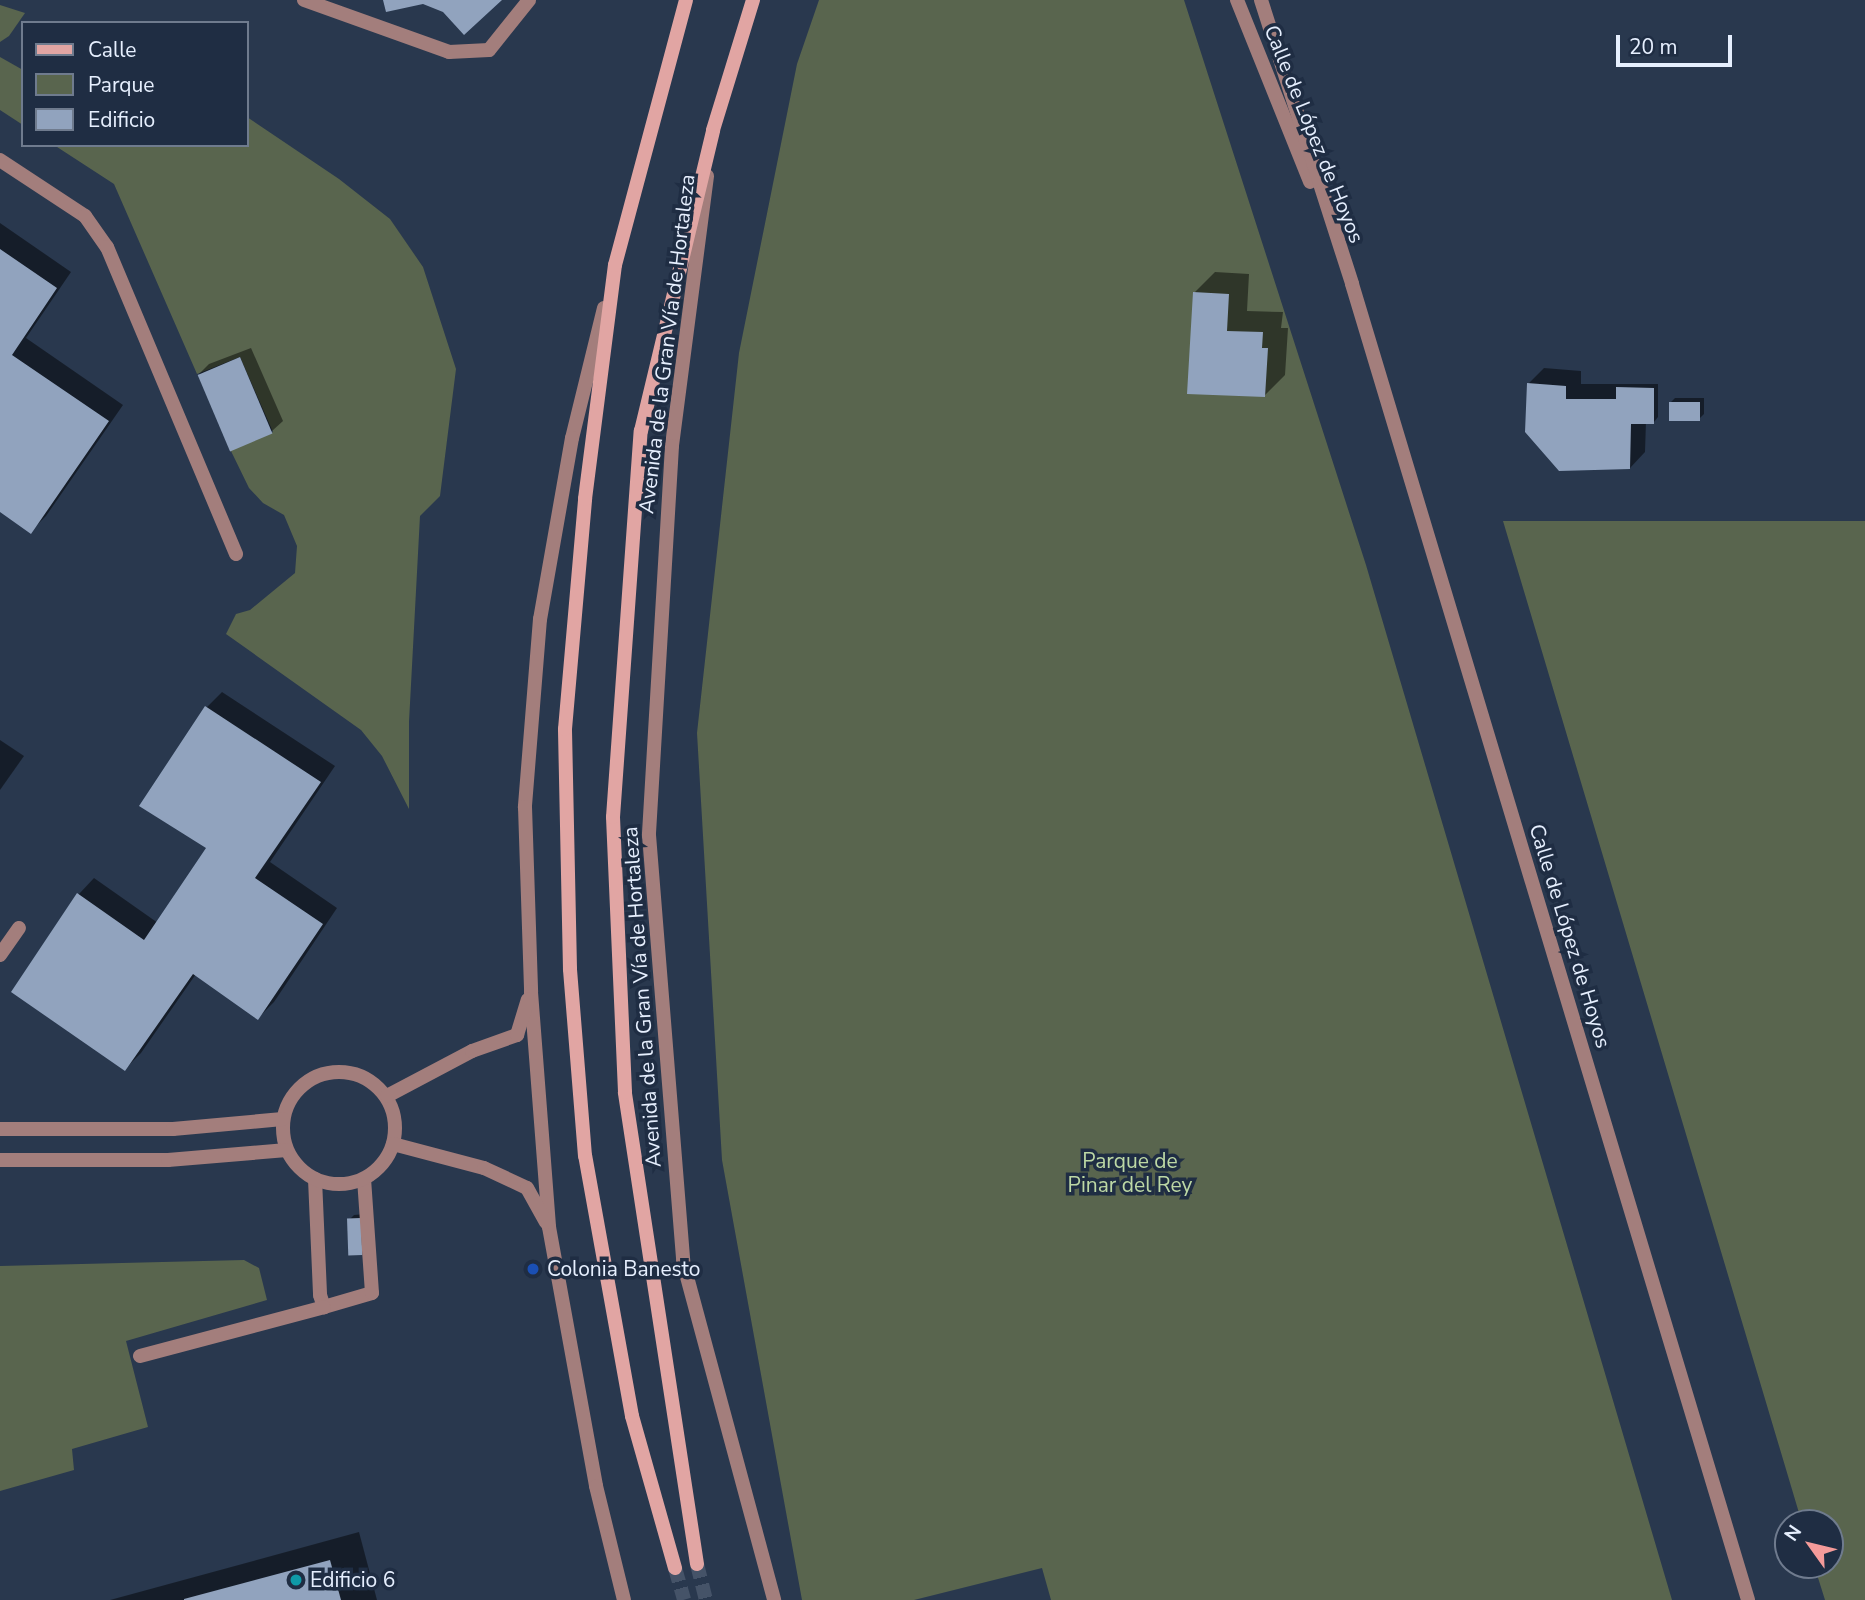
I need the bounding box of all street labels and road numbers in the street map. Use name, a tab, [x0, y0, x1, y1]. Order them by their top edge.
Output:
street label: Calle de López de Hoyos	[1259, 21, 1369, 247]
street label: Avenida de la Gran Vía de Hortaleza	[634, 173, 700, 515]
street label: Calle de López de Hoyos	[1524, 821, 1616, 1051]
street label: Avenida de la Gran Vía de Hortaleza	[618, 826, 666, 1168]

